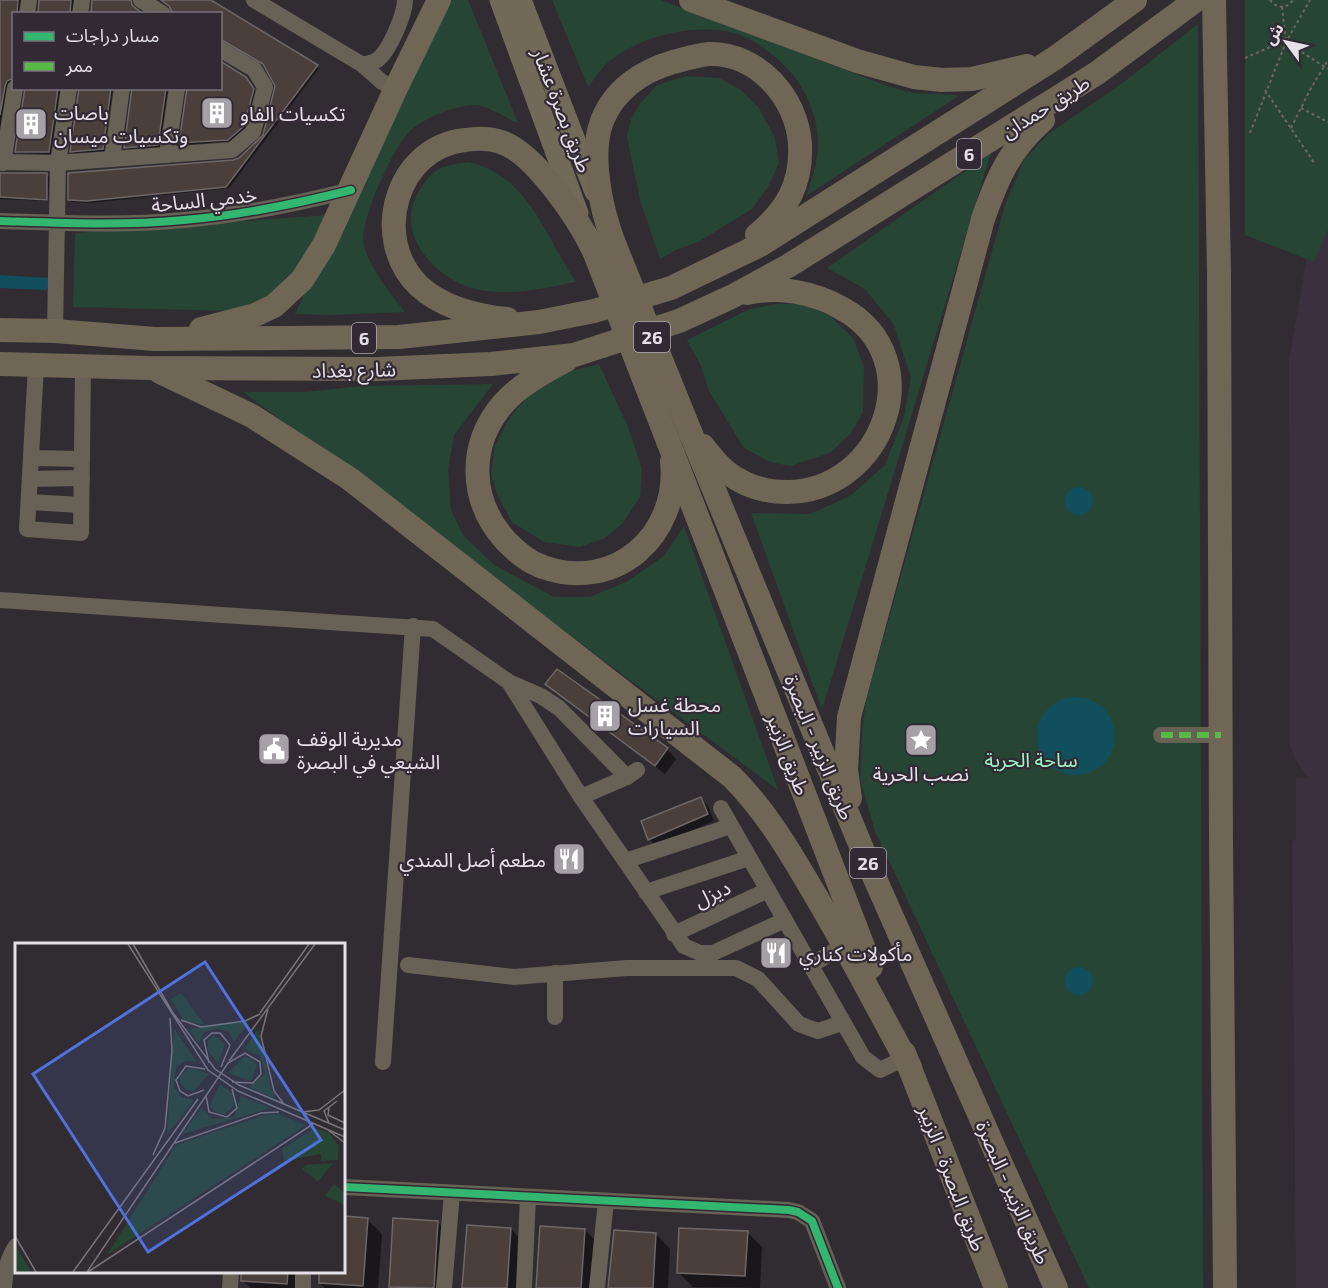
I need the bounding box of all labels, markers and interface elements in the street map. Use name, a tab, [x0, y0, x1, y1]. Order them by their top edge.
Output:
legend	[12, 12, 222, 90]
north arrow	[1256, 12, 1316, 72]
text: ش	[1259, 19, 1288, 48]
text: مسار دراجات	[66, 24, 159, 47]
street label: طريق بصرة عشار	[526, 43, 598, 177]
text: ممر	[65, 54, 93, 77]
street label: طريق حمدان	[996, 69, 1095, 144]
building icon: تكسيات الفاو	[199, 95, 235, 131]
place label: باصات وتكسيات ميسان	[54, 100, 188, 148]
place label: تكسيات الفاو	[240, 101, 345, 126]
building icon: باصات وتكسيات ميسان	[13, 106, 49, 142]
road number: 6	[957, 139, 981, 169]
street label: خدمي الساحة	[150, 182, 259, 221]
road number: 26	[634, 322, 670, 352]
road number: 6	[352, 323, 376, 353]
street label: شارع بغداد	[312, 356, 396, 386]
street label: طريق الزبير - البصرة	[780, 671, 860, 823]
place label: محطة غسل السيارات	[628, 692, 721, 740]
building icon: محطة غسل السيارات	[587, 698, 623, 734]
street label: طريق الزبير	[762, 710, 816, 798]
place icon: نصب الحرية	[903, 722, 939, 758]
place label: مديرية الوقف الشيعي في البصرة	[297, 726, 440, 778]
public building icon: مديرية الوقف الشيعي في البصرة	[256, 731, 292, 767]
park label: ساحة الحرية	[984, 747, 1078, 772]
place label: نصب الحرية	[873, 761, 969, 786]
restaurant icon: مطعم أصل المندي	[551, 841, 587, 877]
place label: مطعم أصل المندي	[399, 847, 546, 876]
road number: 26	[850, 848, 886, 878]
street label: ديزل	[690, 874, 734, 913]
restaurant icon: مأكولات كناري	[758, 935, 794, 971]
place label: مأكولات كناري	[799, 941, 912, 970]
inset map	[15, 943, 345, 1273]
street label: طريق البصرة - الزبير	[912, 1101, 992, 1255]
street label: طريق الزبير - البصرة	[970, 1117, 1056, 1268]

